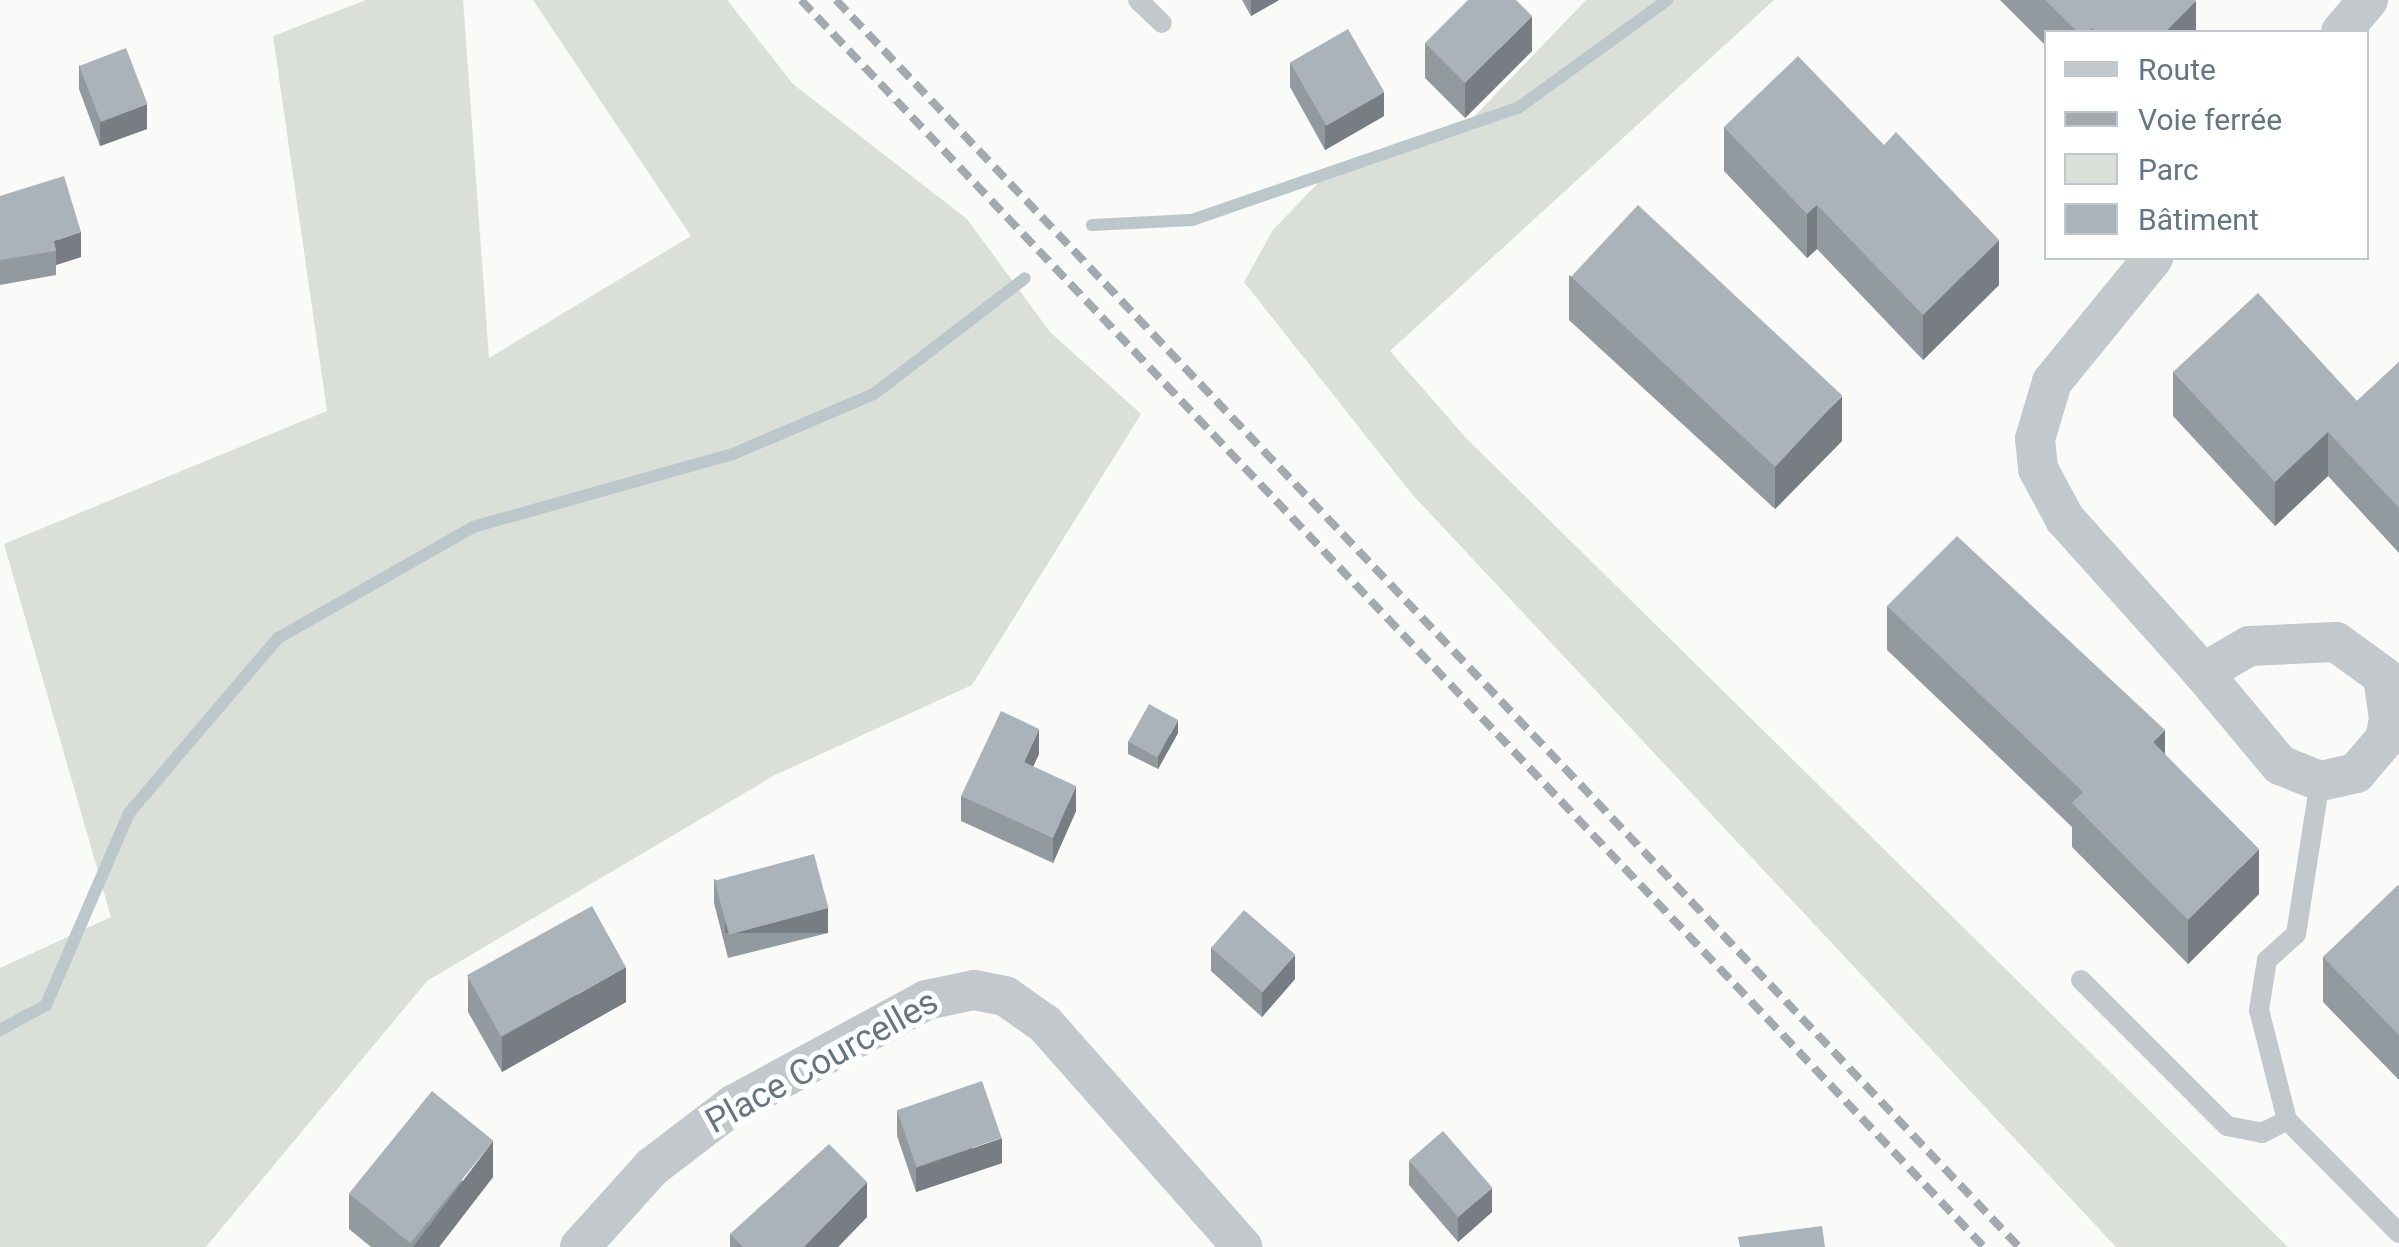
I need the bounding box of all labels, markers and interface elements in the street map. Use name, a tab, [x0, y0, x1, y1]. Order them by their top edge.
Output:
legend	[2044, 30, 2369, 260]
text: Route	[2138, 52, 2216, 87]
text: Voie ferrée	[2138, 102, 2282, 137]
text: Parc	[2138, 152, 2199, 187]
text: Bâtiment	[2138, 202, 2259, 237]
street label: Place Courcelles	[698, 981, 946, 1143]

